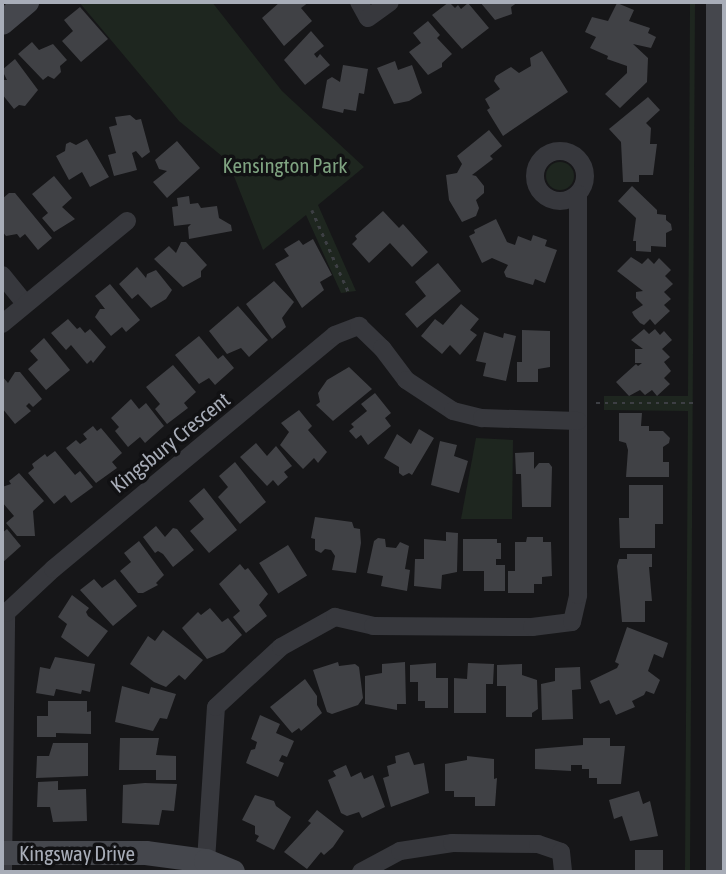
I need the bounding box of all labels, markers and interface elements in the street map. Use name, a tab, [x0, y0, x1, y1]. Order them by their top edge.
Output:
park label: Kensington Park	[223, 152, 347, 178]
street label: Kingsbury Crescent	[105, 386, 235, 498]
street label: Kingsway Drive	[19, 840, 135, 866]

